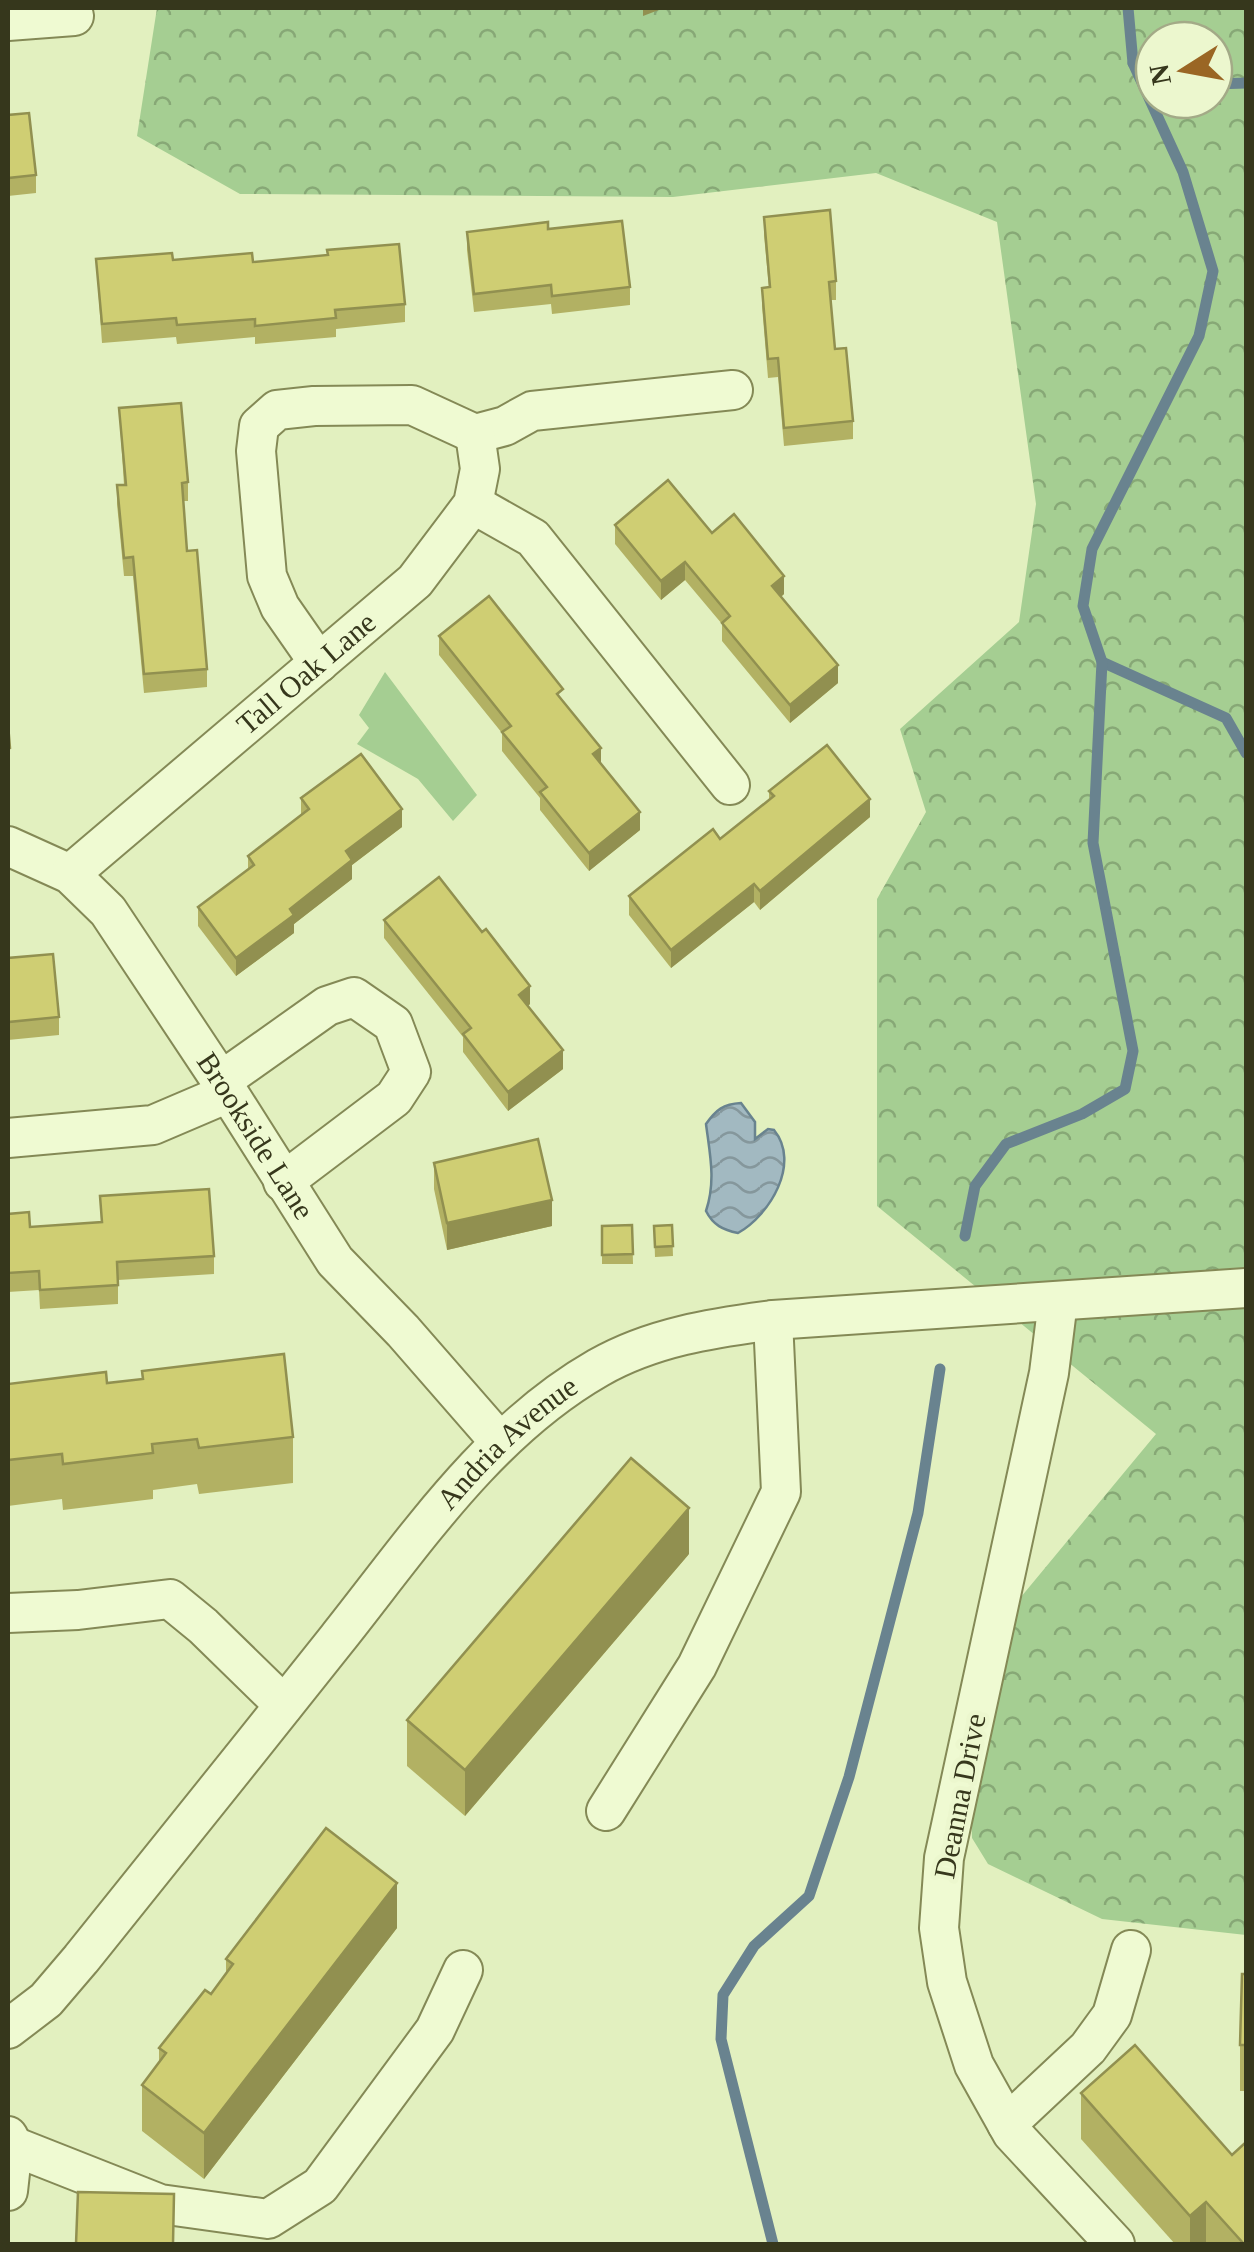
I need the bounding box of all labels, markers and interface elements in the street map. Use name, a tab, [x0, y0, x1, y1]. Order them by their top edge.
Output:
north arrow	[1134, 20, 1234, 120]
text: N	[1143, 62, 1177, 88]
street label: Tall Oak Lane	[230, 605, 382, 741]
street label: Brookside Lane	[191, 1046, 321, 1225]
street label: Andria Avenue	[430, 1369, 583, 1516]
street label: Deanna Drive	[927, 1711, 992, 1881]

